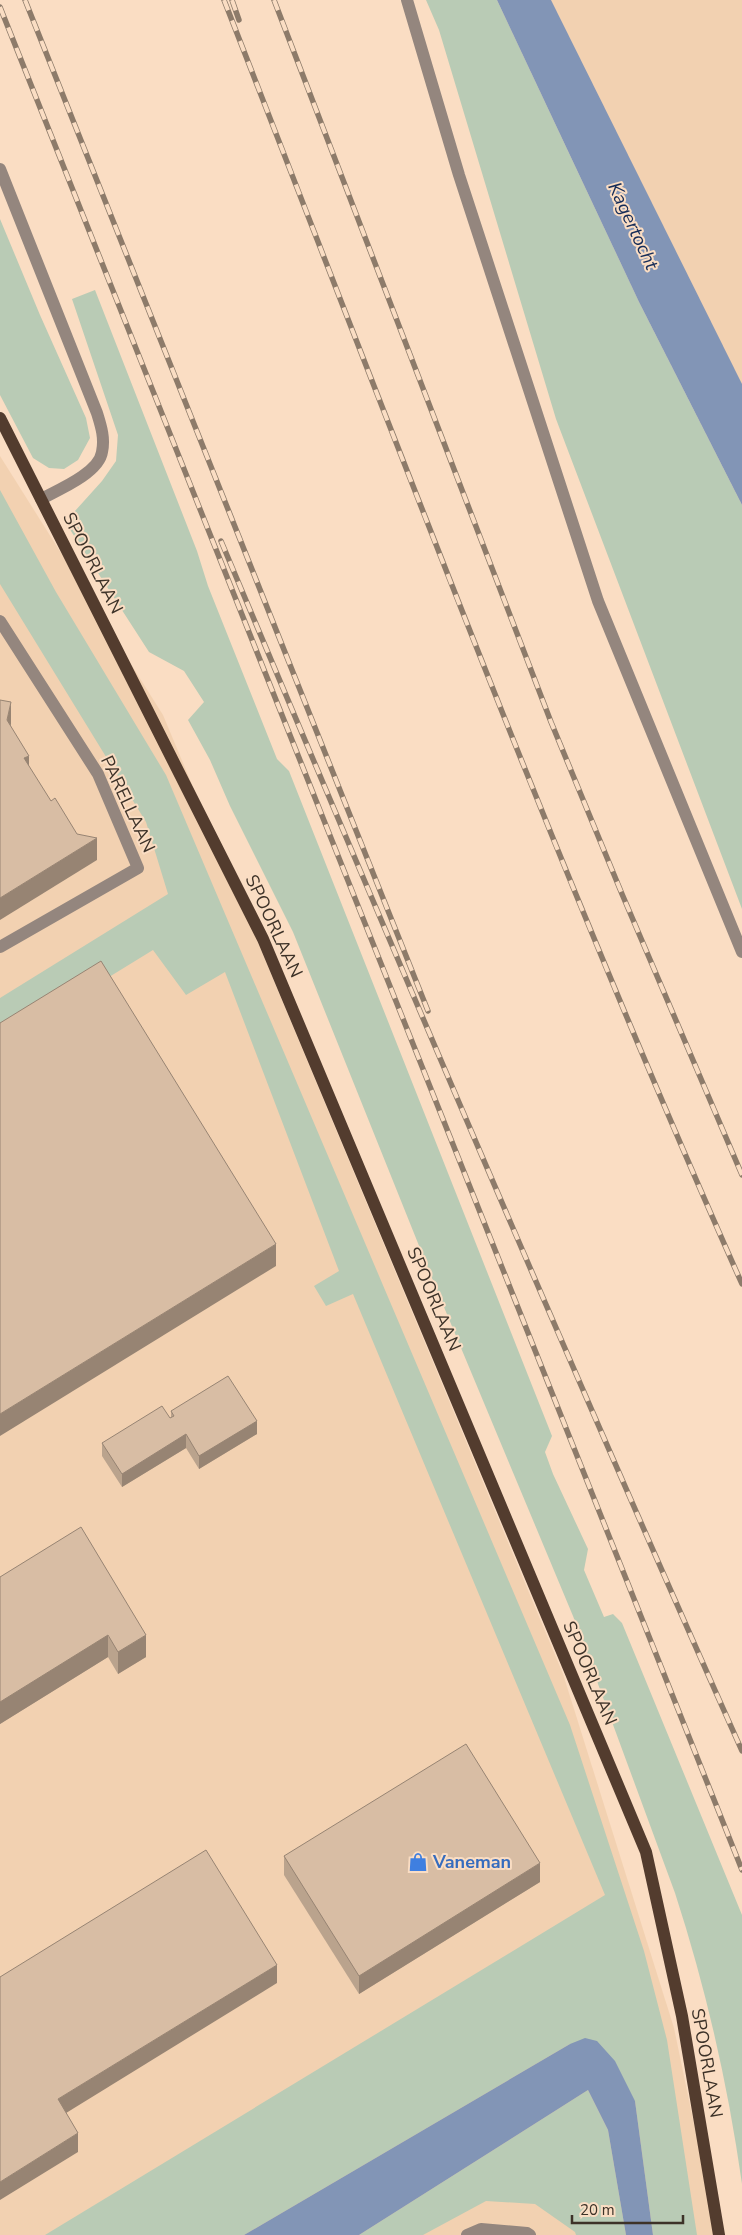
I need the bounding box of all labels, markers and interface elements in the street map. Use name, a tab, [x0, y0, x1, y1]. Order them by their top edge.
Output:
water label: Kagertocht	[601, 178, 665, 275]
street label: SPOORLAAN	[57, 508, 129, 618]
street label: PARELLAAN	[95, 752, 161, 856]
street label: SPOORLAAN	[240, 871, 308, 981]
street label: SPOORLAAN	[401, 1243, 467, 1355]
street label: SPOORLAAN	[557, 1617, 623, 1729]
place label: Vaneman	[432, 1850, 511, 1874]
shop icon: Vaneman	[407, 1851, 429, 1873]
street label: SPOORLAAN	[686, 2006, 728, 2120]
scale bar	[572, 2192, 683, 2224]
text: 20 m	[580, 2200, 615, 2220]

